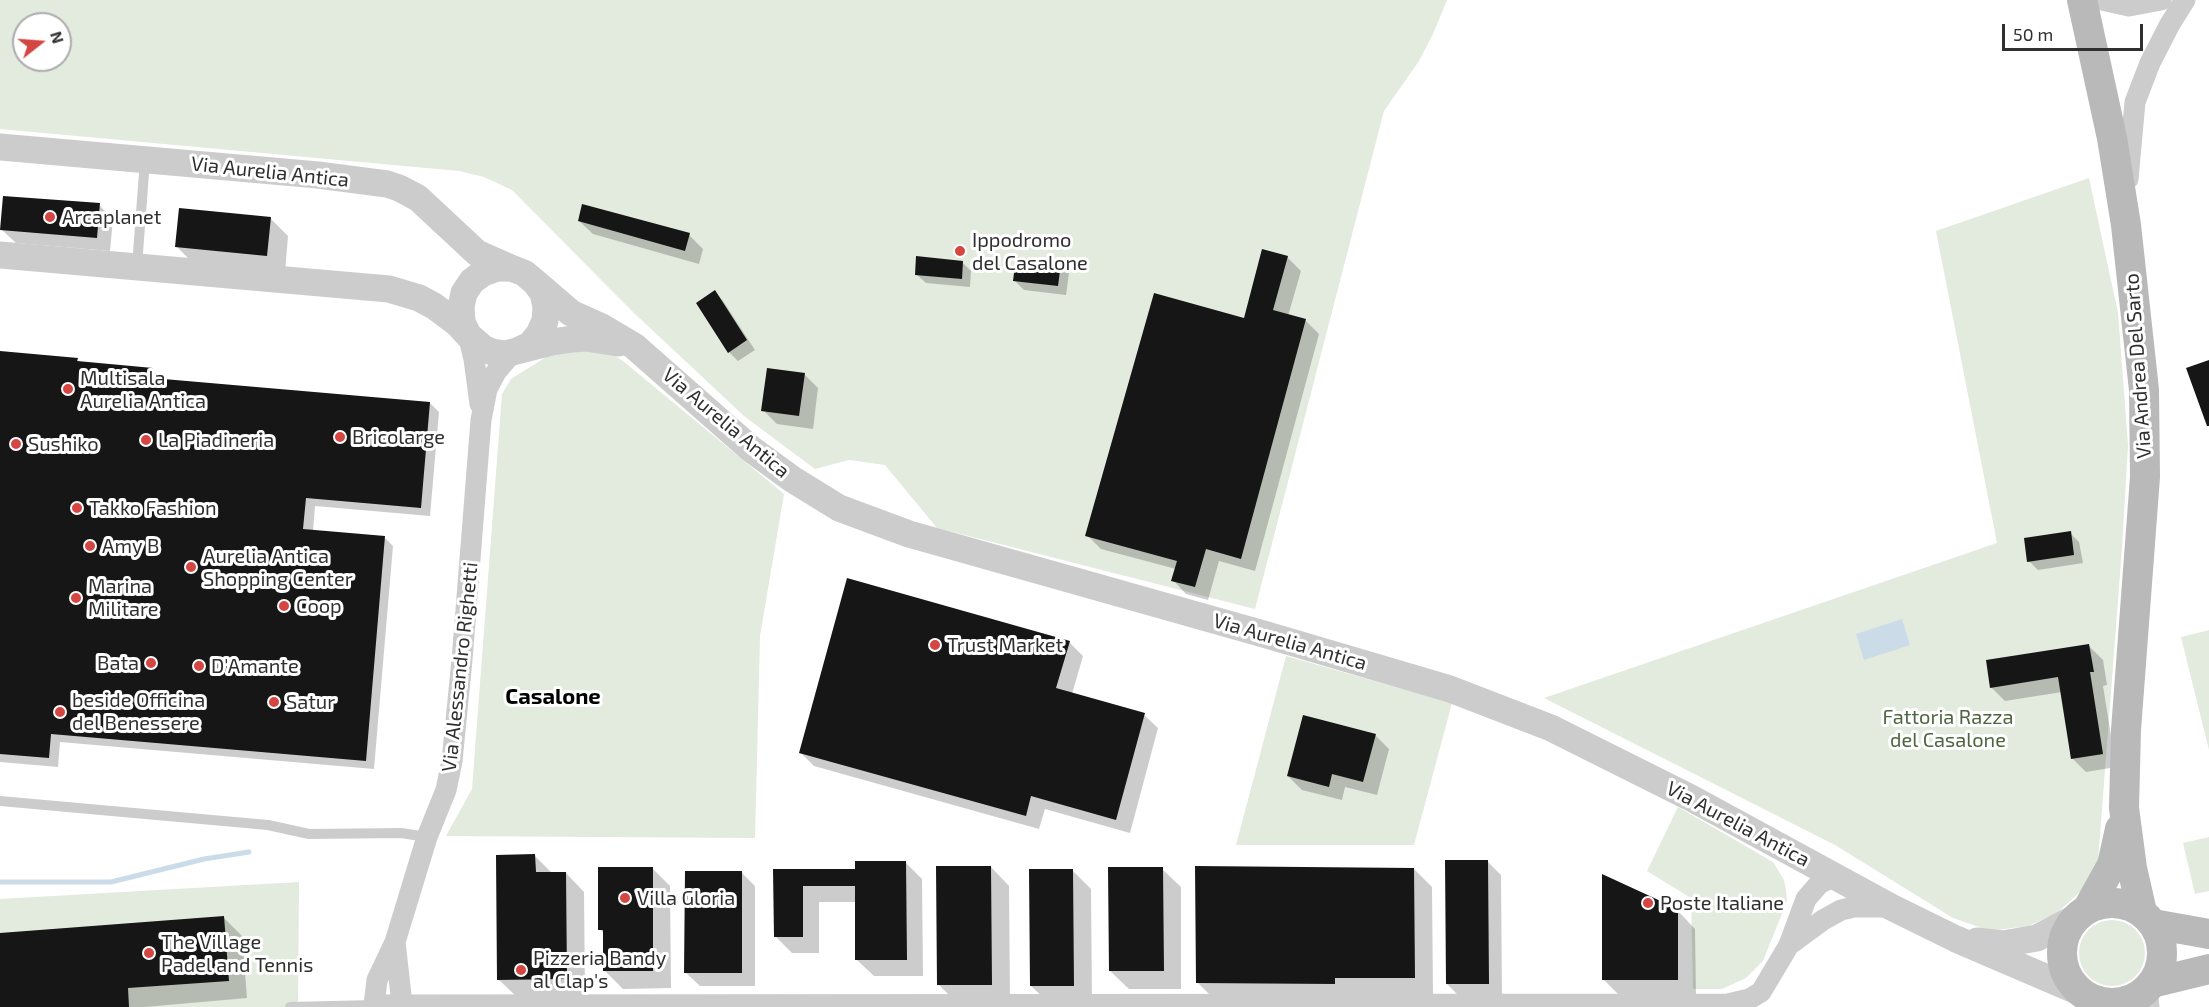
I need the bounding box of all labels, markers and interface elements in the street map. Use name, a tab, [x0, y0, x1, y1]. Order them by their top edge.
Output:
north arrow	[12, 12, 72, 72]
scale bar	[2005, 12, 2146, 50]
text: 50 m	[2013, 23, 2053, 45]
text: N	[47, 29, 69, 45]
street label: Via Aurelia Antica	[190, 152, 350, 192]
place label: Arcaplanet	[62, 205, 161, 229]
marker: Arcaplanet	[43, 210, 57, 224]
place label: Ippodromo del Casalone	[972, 228, 1088, 275]
marker: Ippodromo del Casalone	[953, 244, 967, 258]
street label: Via Andrea Del Sarto	[2120, 273, 2156, 459]
street label: Via Aurelia Antica	[658, 363, 794, 483]
place label: Multisala Aurelia Antica	[80, 366, 206, 413]
marker: Multisala Aurelia Antica	[61, 382, 75, 396]
place label: Bricolarge	[352, 425, 445, 449]
place label: La Piadineria	[158, 428, 274, 452]
marker: Bricolarge	[333, 430, 347, 444]
place label: Sushiko	[28, 432, 99, 456]
marker: La Piadineria	[139, 433, 153, 447]
marker: Sushiko	[9, 437, 23, 451]
place label: Takko Fashion	[89, 496, 217, 520]
marker: Takko Fashion	[70, 501, 84, 515]
place label: Amy B	[102, 534, 159, 558]
marker: Amy B	[83, 539, 97, 553]
place label: Aurelia Antica Shopping Center	[203, 544, 353, 591]
marker: Aurelia Antica Shopping Center	[184, 560, 198, 574]
street label: Via Alessandro Righetti	[437, 561, 483, 773]
place label: Marina Militare	[88, 574, 158, 621]
marker: Marina Militare	[69, 591, 83, 605]
place label: Coop	[296, 594, 342, 618]
marker: Coop	[277, 599, 291, 613]
street label: Via Aurelia Antica	[1210, 609, 1370, 675]
place label: Trust Market	[947, 633, 1063, 657]
marker: Trust Market	[928, 638, 942, 652]
place label: Bata	[97, 651, 139, 675]
place label: D'Amante	[211, 654, 299, 678]
marker: Bata	[144, 656, 158, 670]
marker: D'Amante	[192, 659, 206, 673]
district label: Casalone	[505, 684, 601, 710]
place label: beside Officina del Benessere	[72, 688, 205, 735]
place label: Satur	[286, 690, 335, 714]
marker: Satur	[267, 695, 281, 709]
marker: beside Officina del Benessere	[53, 705, 67, 719]
park label: Fattoria Razza del Casalone	[1882, 705, 2014, 752]
street label: Via Aurelia Antica	[1662, 776, 1814, 872]
place label: Villa Gloria	[637, 886, 735, 910]
marker: Villa Gloria	[618, 891, 632, 905]
place label: Poste Italiane	[1660, 891, 1784, 915]
marker: Poste Italiane	[1641, 896, 1655, 910]
place label: The Village Padel and Tennis	[161, 930, 313, 977]
marker: The Village Padel and Tennis	[142, 946, 156, 960]
place label: Pizzeria Bandy al Clap's	[533, 946, 666, 993]
marker: Pizzeria Bandy al Clap's	[514, 963, 528, 977]

